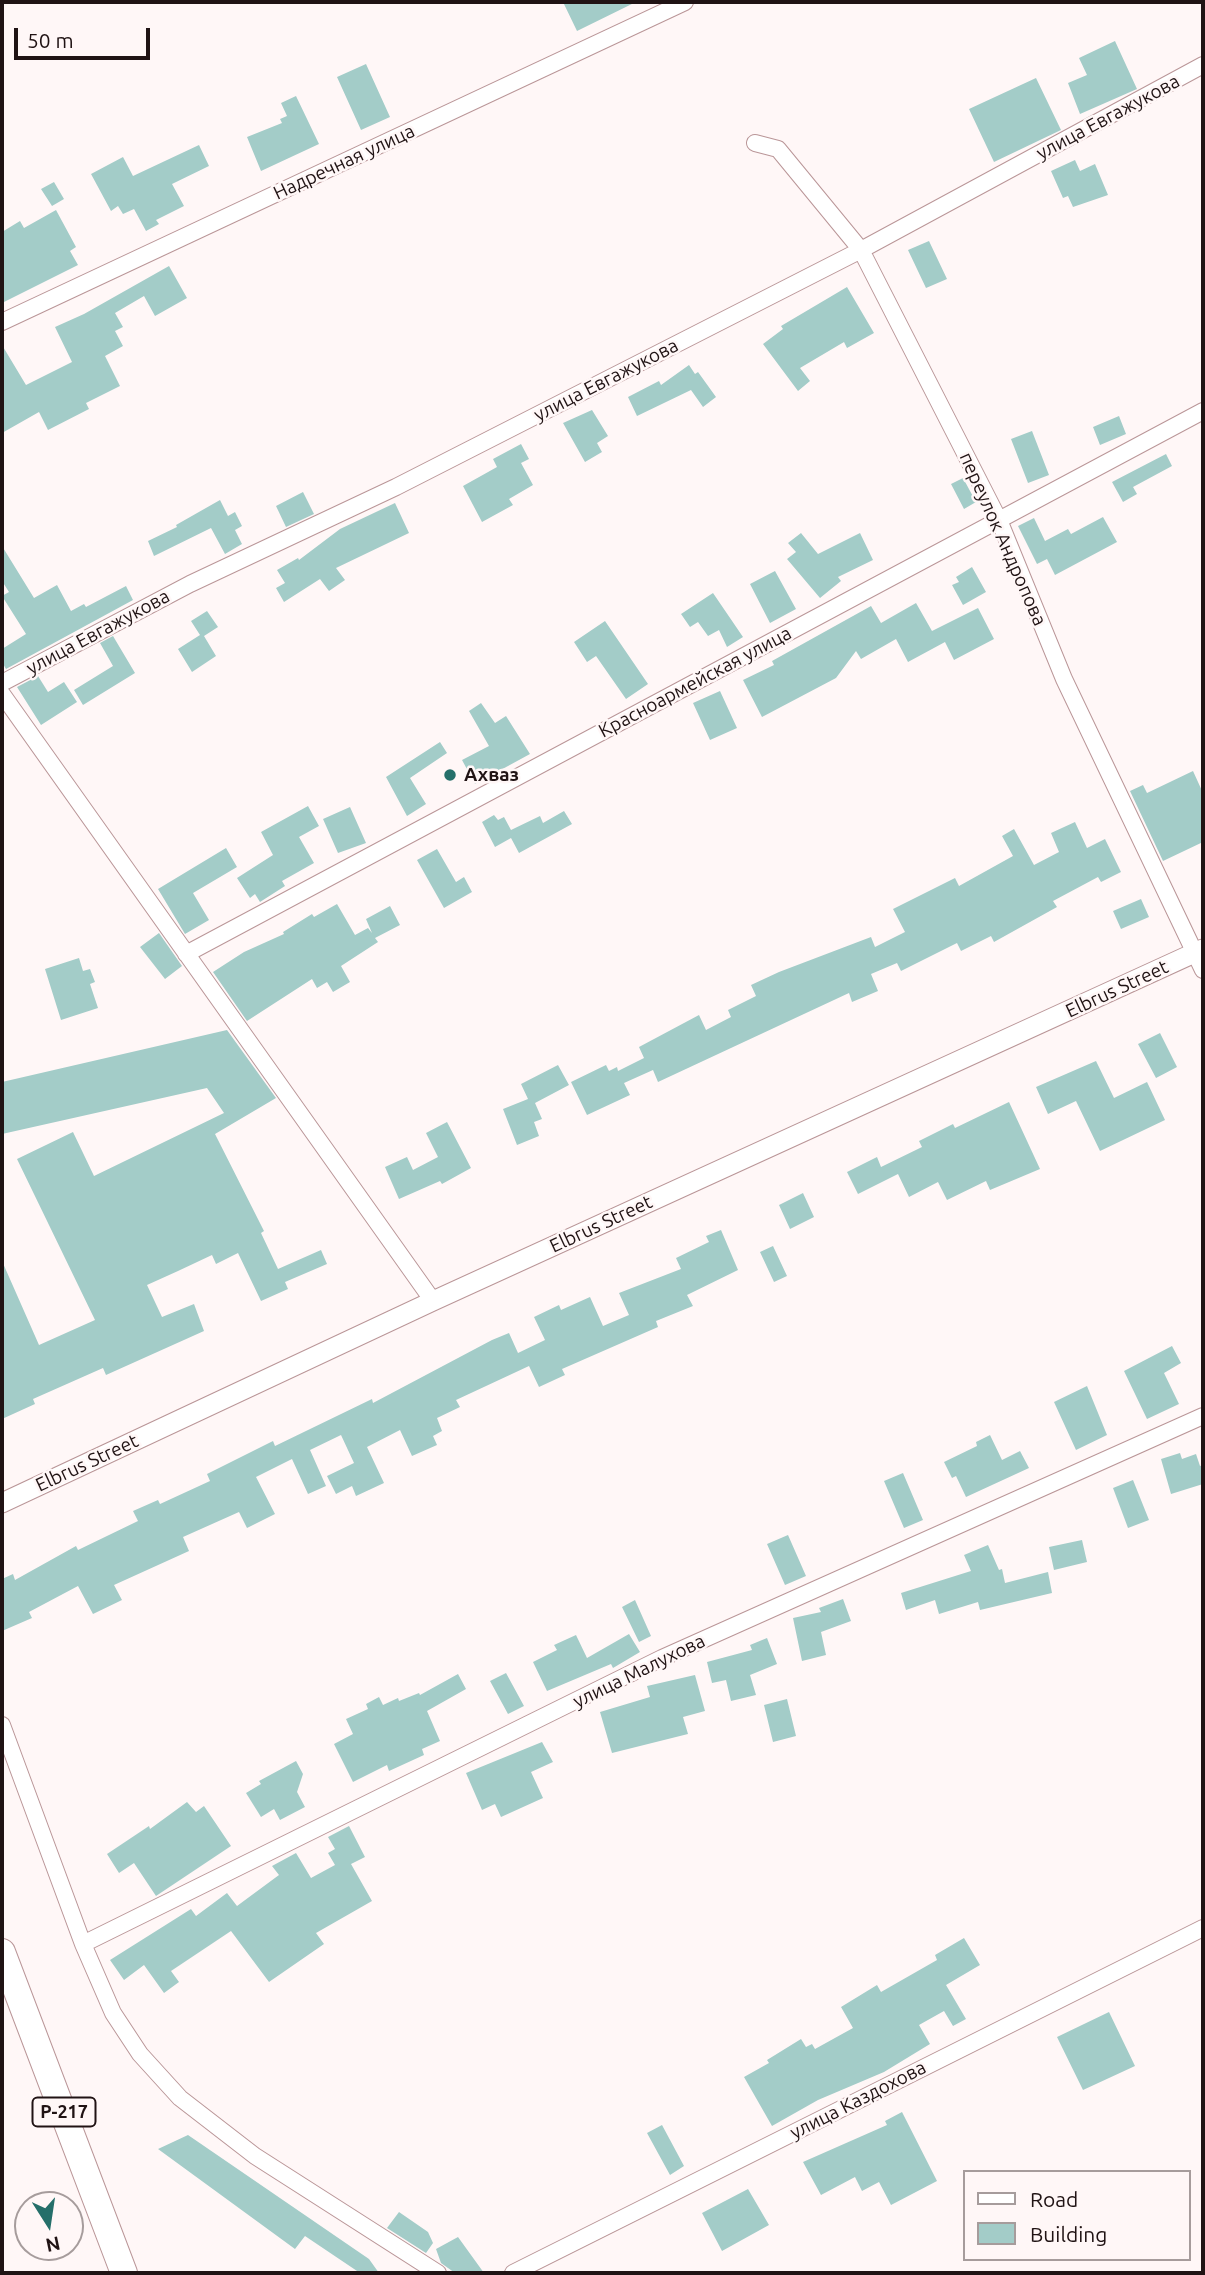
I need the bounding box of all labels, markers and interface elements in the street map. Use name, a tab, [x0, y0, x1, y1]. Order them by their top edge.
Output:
scale bar	[18, 14, 154, 58]
text: 50 m	[27, 28, 74, 52]
street label: улица Евгажукова	[1032, 70, 1184, 164]
street label: Надречная улица	[270, 119, 418, 205]
street label: улица Евгажукова	[530, 334, 682, 426]
street label: переулок Андропова	[954, 449, 1052, 629]
street label: улица Евгажукова	[22, 585, 174, 679]
street label: Красноармейская улица	[595, 621, 795, 743]
place label: Ахваз	[464, 764, 519, 786]
marker: Ахваз	[442, 767, 458, 783]
street label: Elbrus Street	[1062, 955, 1172, 1023]
street label: Elbrus Street	[546, 1190, 656, 1258]
street label: Elbrus Street	[32, 1429, 142, 1497]
street label: улица Малухова	[569, 1629, 709, 1713]
street label: улица Каздохова	[786, 2056, 930, 2144]
road number: Р-217	[32, 2098, 96, 2126]
legend	[964, 2170, 1191, 2261]
text: Road	[1030, 2187, 1078, 2211]
north arrow	[14, 2191, 84, 2261]
text: Building	[1030, 2222, 1107, 2246]
text: N	[44, 2232, 62, 2257]

